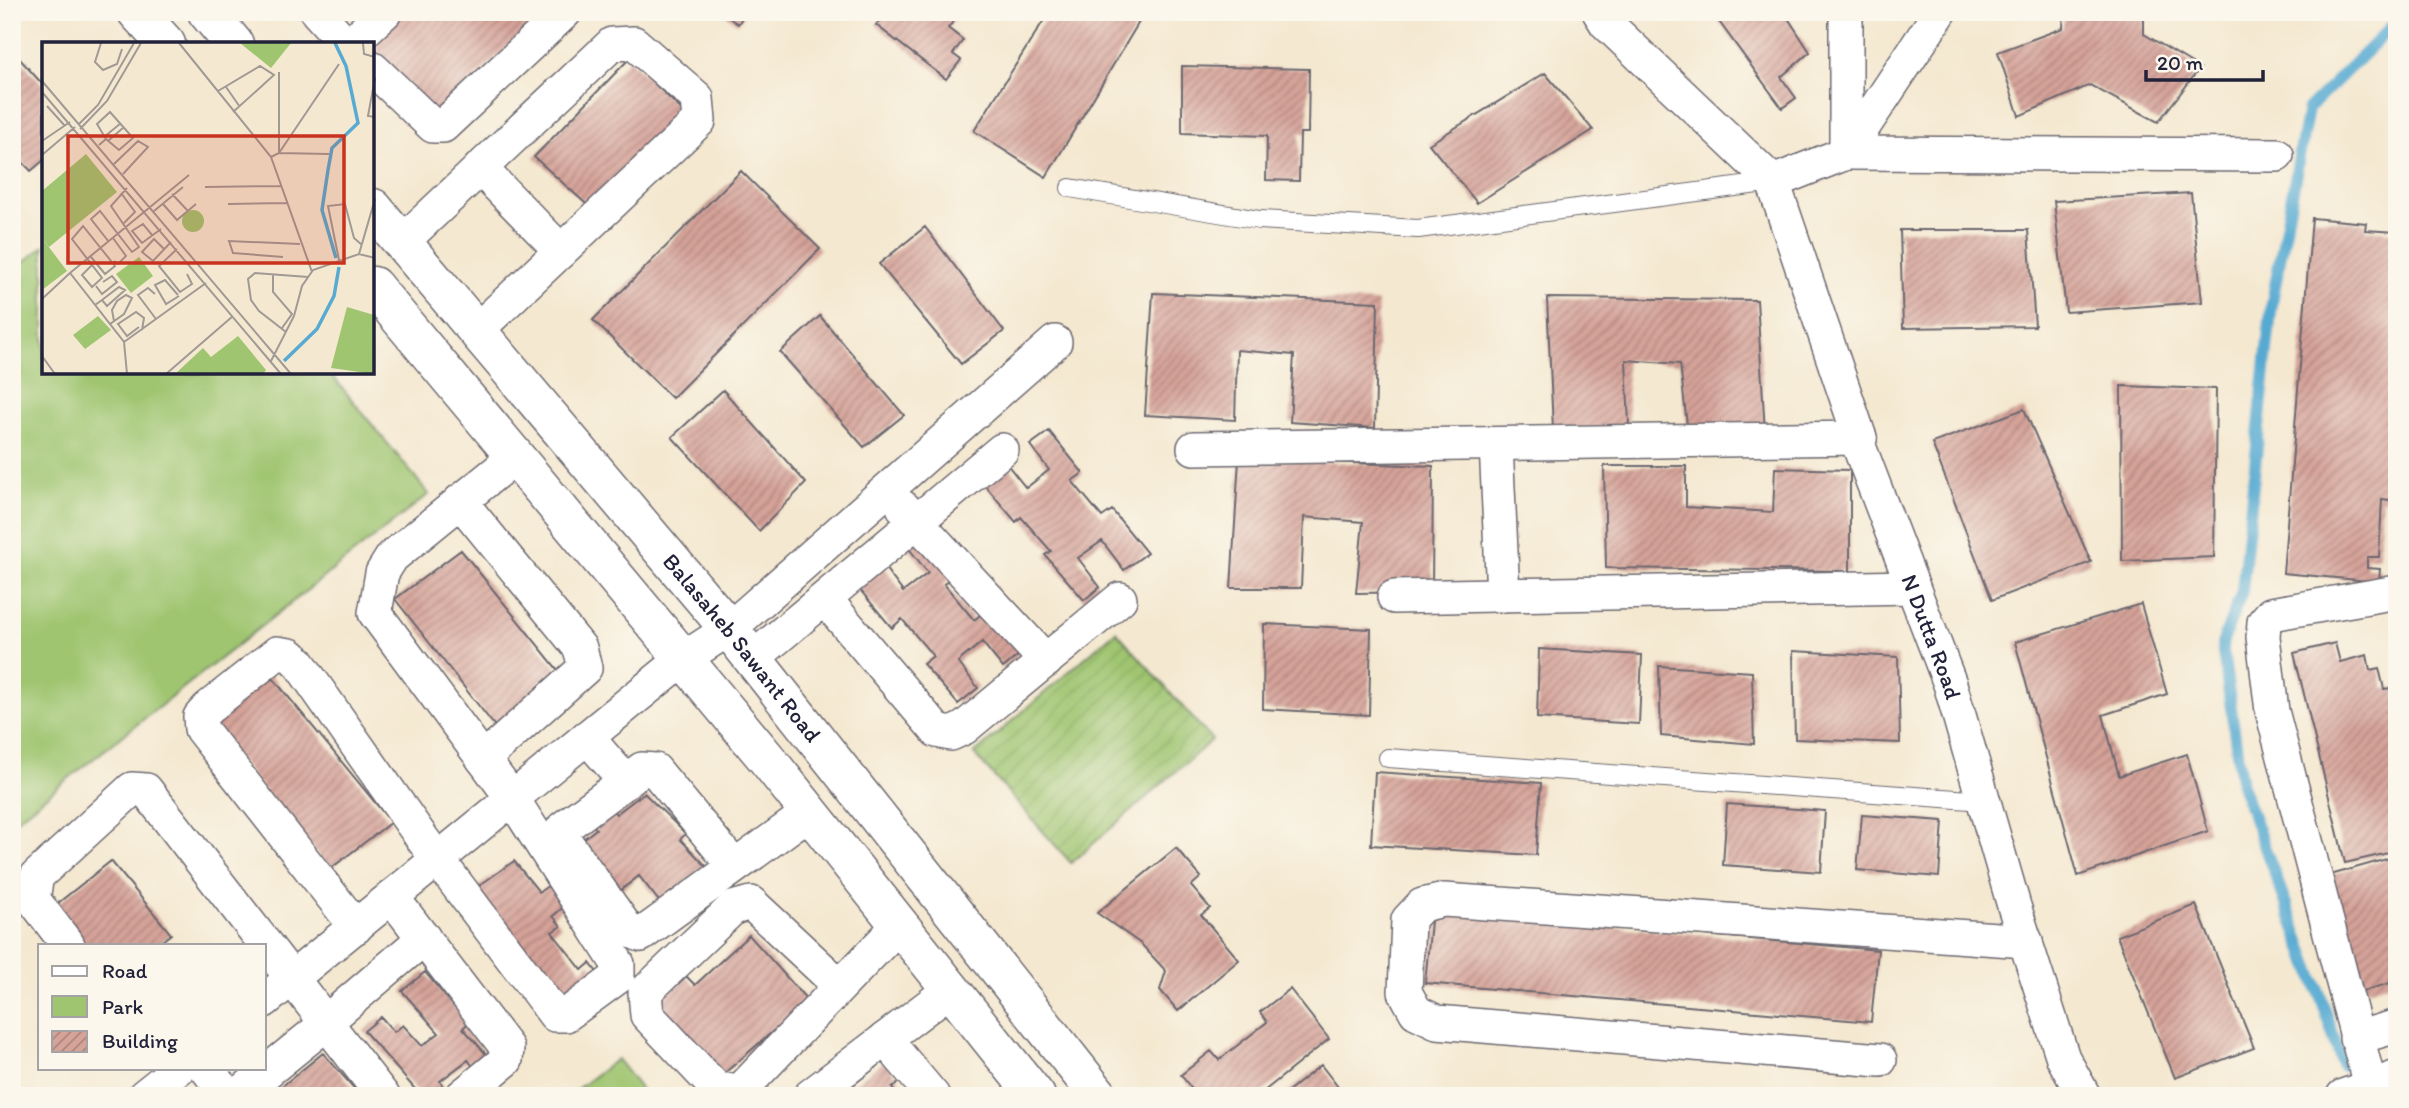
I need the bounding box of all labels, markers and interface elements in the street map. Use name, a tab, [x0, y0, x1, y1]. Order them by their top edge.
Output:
scale bar	[2146, 38, 2264, 82]
inset map	[42, 42, 374, 374]
text: 20 m	[2157, 50, 2204, 75]
street label: Balasaheb Sawant Road	[657, 547, 827, 748]
street label: N Dutta Road	[1895, 571, 1968, 703]
legend	[38, 944, 266, 1070]
text: Road	[102, 958, 148, 983]
text: Park	[102, 994, 144, 1019]
text: Building	[102, 1028, 178, 1053]

